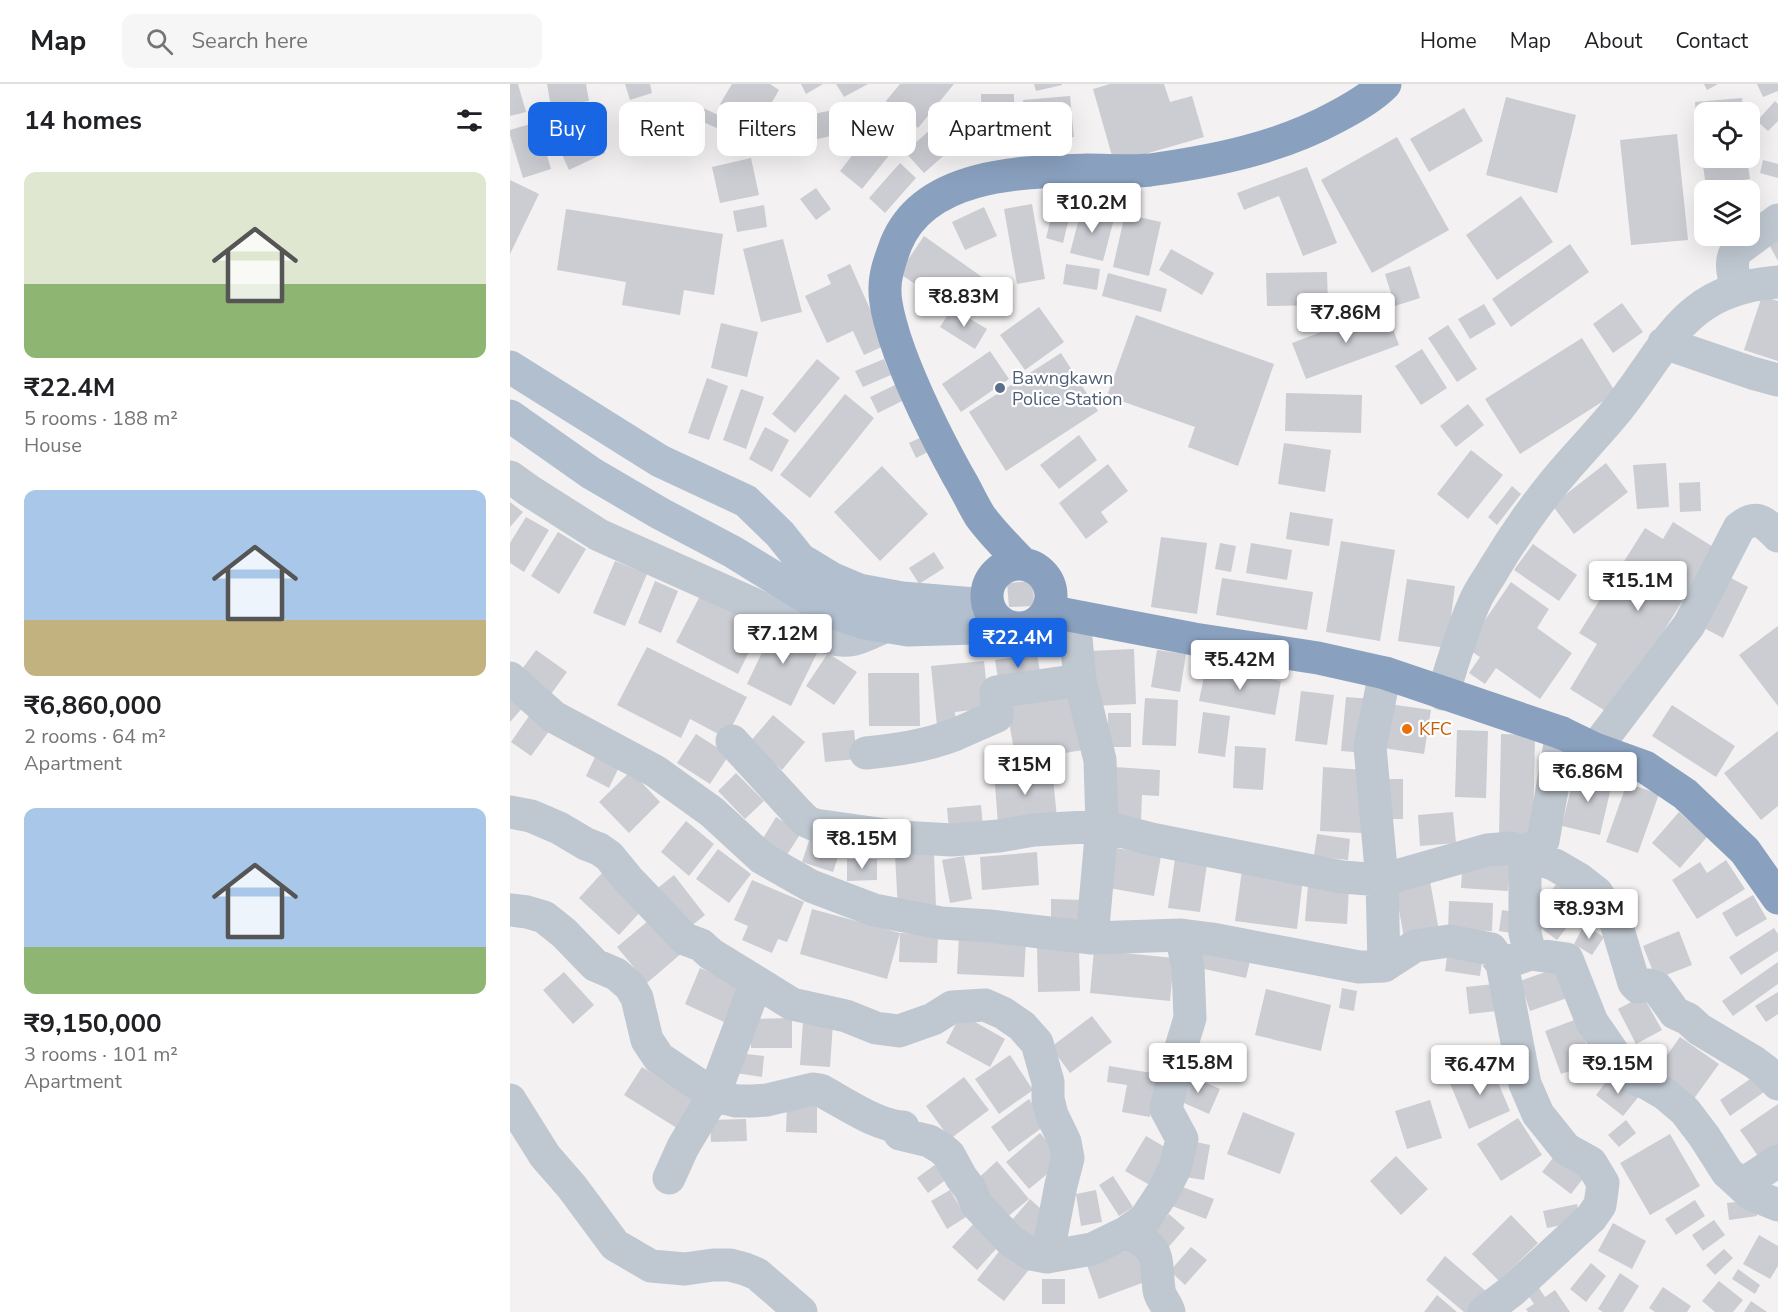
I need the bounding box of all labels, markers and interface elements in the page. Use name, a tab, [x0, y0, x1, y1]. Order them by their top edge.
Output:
search box	[122, 14, 542, 68]
text: Map	[30, 22, 86, 60]
icon: search	[143, 25, 176, 58]
text: Search here	[191, 26, 308, 56]
text: Home	[1420, 27, 1477, 55]
text: Map	[1510, 27, 1551, 55]
text: About	[1584, 27, 1642, 55]
text: Contact	[1675, 27, 1748, 55]
chip: Buy	[528, 102, 607, 156]
chip: Rent	[619, 102, 705, 156]
chip: Filters	[717, 102, 817, 156]
chip: New	[829, 102, 916, 156]
chip: Apartment	[928, 102, 1072, 156]
map controls	[1694, 102, 1760, 246]
button: locate	[1694, 102, 1760, 168]
text: 14 homes	[24, 103, 142, 138]
icon: filters	[453, 104, 486, 137]
button: layers	[1694, 180, 1760, 246]
pin: ₹10.2M	[1043, 183, 1141, 234]
text: ₹10.2M	[1057, 189, 1127, 216]
icon: home	[201, 211, 309, 319]
pin: ₹8.83M	[915, 277, 1013, 328]
text: ₹8.83M	[929, 283, 999, 310]
pin: ₹7.86M	[1297, 293, 1395, 344]
text: ₹7.86M	[1311, 299, 1381, 326]
place label: Bawngkawn Police Station	[1012, 366, 1122, 411]
text: ₹22.4M	[24, 370, 115, 405]
marker: Bawngkawn Police Station	[993, 381, 1007, 395]
text: 5 rooms · 188 m²	[24, 405, 178, 432]
text: House	[24, 432, 82, 459]
icon: home	[201, 529, 309, 637]
pin: ₹15.1M	[1589, 561, 1687, 612]
text: ₹15.1M	[1603, 567, 1673, 594]
pin: ₹7.12M	[734, 614, 832, 665]
pin: ₹22.4M	[969, 618, 1067, 669]
text: ₹7.12M	[748, 620, 818, 647]
text: ₹22.4M	[983, 624, 1053, 651]
pin: ₹5.42M	[1191, 640, 1289, 691]
text: ₹5.42M	[1205, 646, 1275, 673]
text: ₹6,860,000	[24, 688, 162, 723]
place label: KFC	[1419, 717, 1452, 741]
marker: KFC	[1400, 722, 1414, 736]
text: 2 rooms · 64 m²	[24, 723, 166, 750]
pin: ₹15M	[989, 745, 1061, 796]
text: Apartment	[24, 750, 122, 777]
text: ₹15M	[998, 751, 1052, 778]
pin: ₹6.86M	[1539, 752, 1637, 803]
text: ₹6.86M	[1553, 758, 1623, 785]
pin: ₹8.15M	[813, 819, 911, 870]
text: ₹8.15M	[827, 825, 897, 852]
icon: home	[201, 847, 309, 955]
pin: ₹8.93M	[1540, 889, 1638, 940]
text: ₹8.93M	[1554, 895, 1624, 922]
text: ₹9,150,000	[24, 1006, 162, 1041]
text: 3 rooms · 101 m²	[24, 1041, 178, 1068]
pin: ₹15.8M	[1149, 1043, 1247, 1094]
pin: ₹9.15M	[1569, 1044, 1667, 1095]
pin: ₹6.47M	[1431, 1045, 1529, 1096]
text: ₹15.8M	[1163, 1049, 1233, 1076]
text: ₹9.15M	[1583, 1050, 1653, 1077]
text: ₹6.47M	[1445, 1051, 1515, 1078]
text: Apartment	[24, 1068, 122, 1095]

